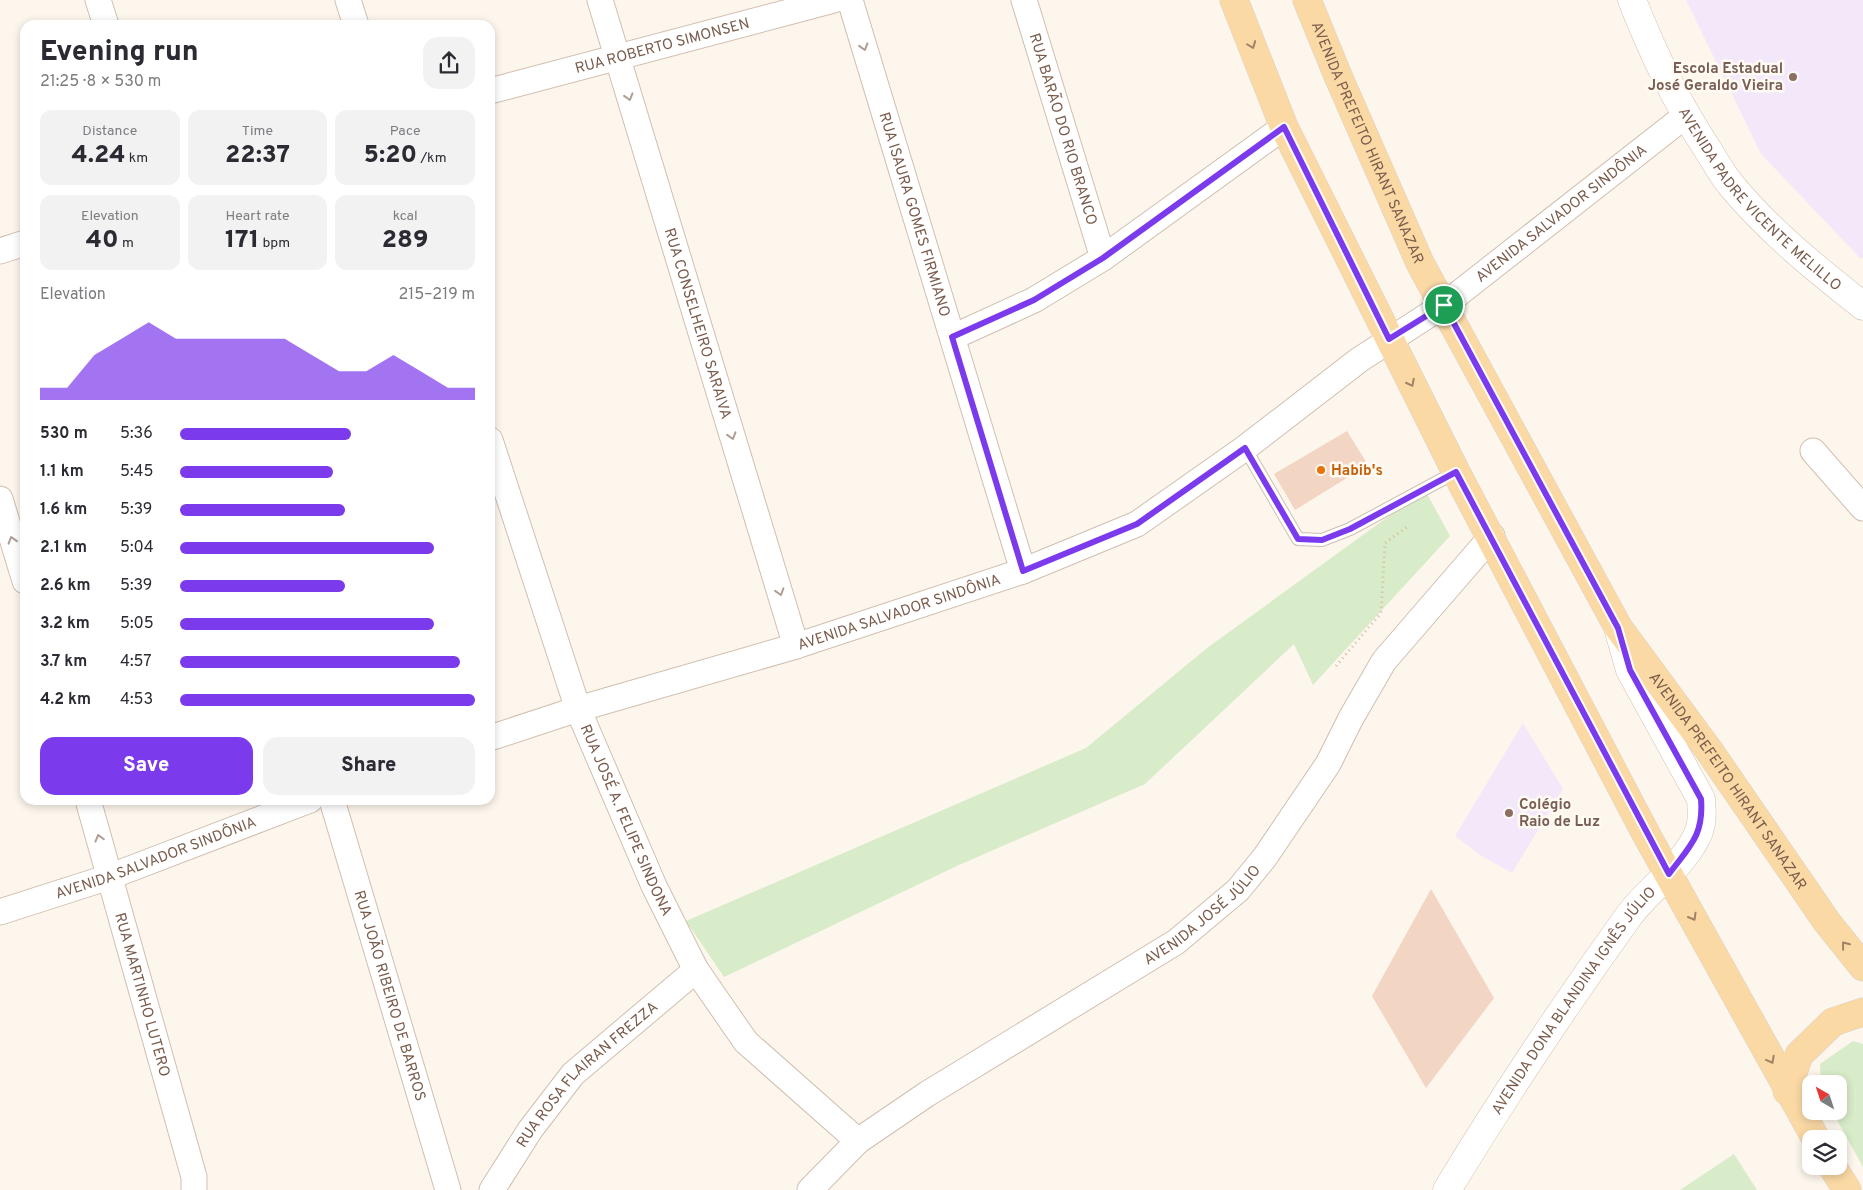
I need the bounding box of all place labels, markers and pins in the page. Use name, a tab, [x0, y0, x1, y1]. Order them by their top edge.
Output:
place label: Escola Estadual José Geraldo Vieira	[1648, 60, 1783, 96]
marker: Escola Estadual José Geraldo Vieira	[1787, 71, 1799, 83]
pin	[1423, 284, 1465, 326]
place label: Habib's	[1331, 462, 1383, 481]
marker: Habib's	[1315, 464, 1327, 476]
place label: Colégio Raio de Luz	[1519, 796, 1600, 832]
marker: Colégio Raio de Luz	[1503, 807, 1515, 819]

